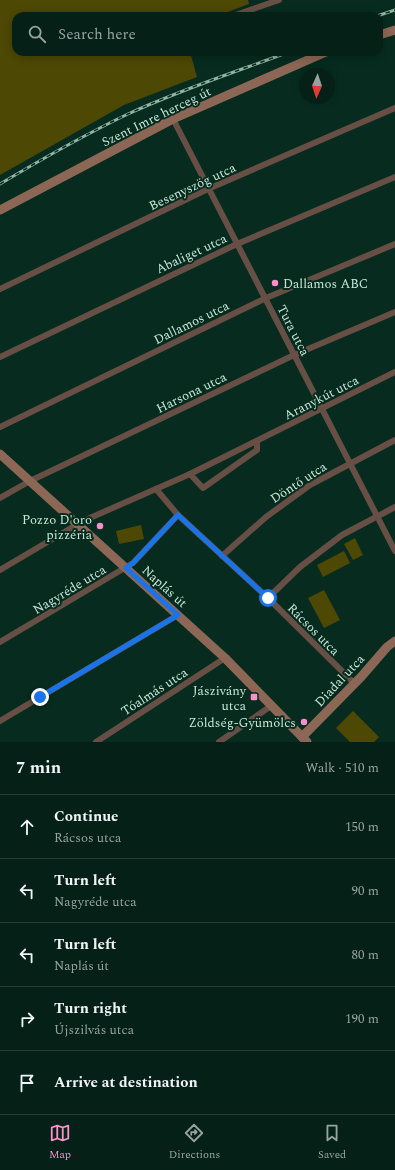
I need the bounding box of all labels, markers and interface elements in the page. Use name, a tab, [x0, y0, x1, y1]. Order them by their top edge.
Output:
search box	[12, 12, 383, 56]
icon: search	[26, 23, 48, 45]
text: Search here	[58, 23, 136, 46]
north arrow	[299, 68, 335, 104]
street label: Szent Imre herceg út	[98, 82, 215, 152]
street label: Besenyszög utca	[146, 158, 240, 216]
street label: Abaliget utca	[152, 228, 231, 279]
place label: Dallamos ABC	[283, 274, 368, 294]
marker: Dallamos ABC	[270, 278, 280, 288]
street label: Dallamos utca	[150, 296, 233, 350]
street label: Tura utca	[272, 301, 315, 360]
street label: Harsona utca	[153, 367, 231, 419]
street label: Aranykút utca	[280, 370, 363, 425]
street label: Döntő utca	[266, 457, 331, 509]
place label: Pozzo D'oro pizzéria	[22, 510, 93, 545]
marker: Pozzo D'oro pizzéria	[95, 521, 105, 531]
street label: Nagyréde utca	[29, 560, 111, 620]
street label: Naplás út	[137, 561, 192, 613]
route start	[259, 589, 277, 607]
street label: Rácsos utca	[282, 599, 345, 661]
street label: Diadal utca	[310, 649, 370, 711]
street label: Tóalmás utca	[117, 662, 192, 721]
place label: Jászivány utca	[193, 681, 247, 716]
route end	[31, 688, 49, 706]
marker: Jászivány utca	[249, 692, 259, 702]
place label: Zöldség-Gyümölcs	[189, 713, 296, 733]
marker: Zöldség-Gyümölcs	[299, 717, 309, 727]
text: 7 min	[16, 755, 61, 781]
text: Walk · 510 m	[305, 758, 379, 778]
text: Continue	[54, 805, 119, 828]
icon: ahead	[16, 816, 38, 838]
text: 150 m	[345, 817, 379, 837]
text: Rácsos utca	[54, 828, 121, 848]
text: Turn left	[54, 869, 116, 892]
icon: left	[16, 880, 38, 902]
text: 90 m	[352, 881, 379, 901]
text: Nagyréde utca	[54, 892, 137, 912]
text: Turn left	[54, 933, 116, 956]
icon: left	[16, 944, 38, 966]
text: 80 m	[352, 945, 379, 965]
text: Naplás út	[54, 956, 109, 976]
text: Turn right	[54, 997, 127, 1020]
icon: right	[16, 1008, 38, 1030]
text: 190 m	[345, 1009, 379, 1029]
text: Újszilvás utca	[54, 1020, 134, 1040]
text: Arrive at destination	[54, 1071, 198, 1094]
icon: arrive	[16, 1072, 38, 1094]
tab: Map	[49, 1122, 71, 1163]
tab: Directions	[169, 1122, 220, 1163]
tab: Saved	[318, 1122, 346, 1163]

